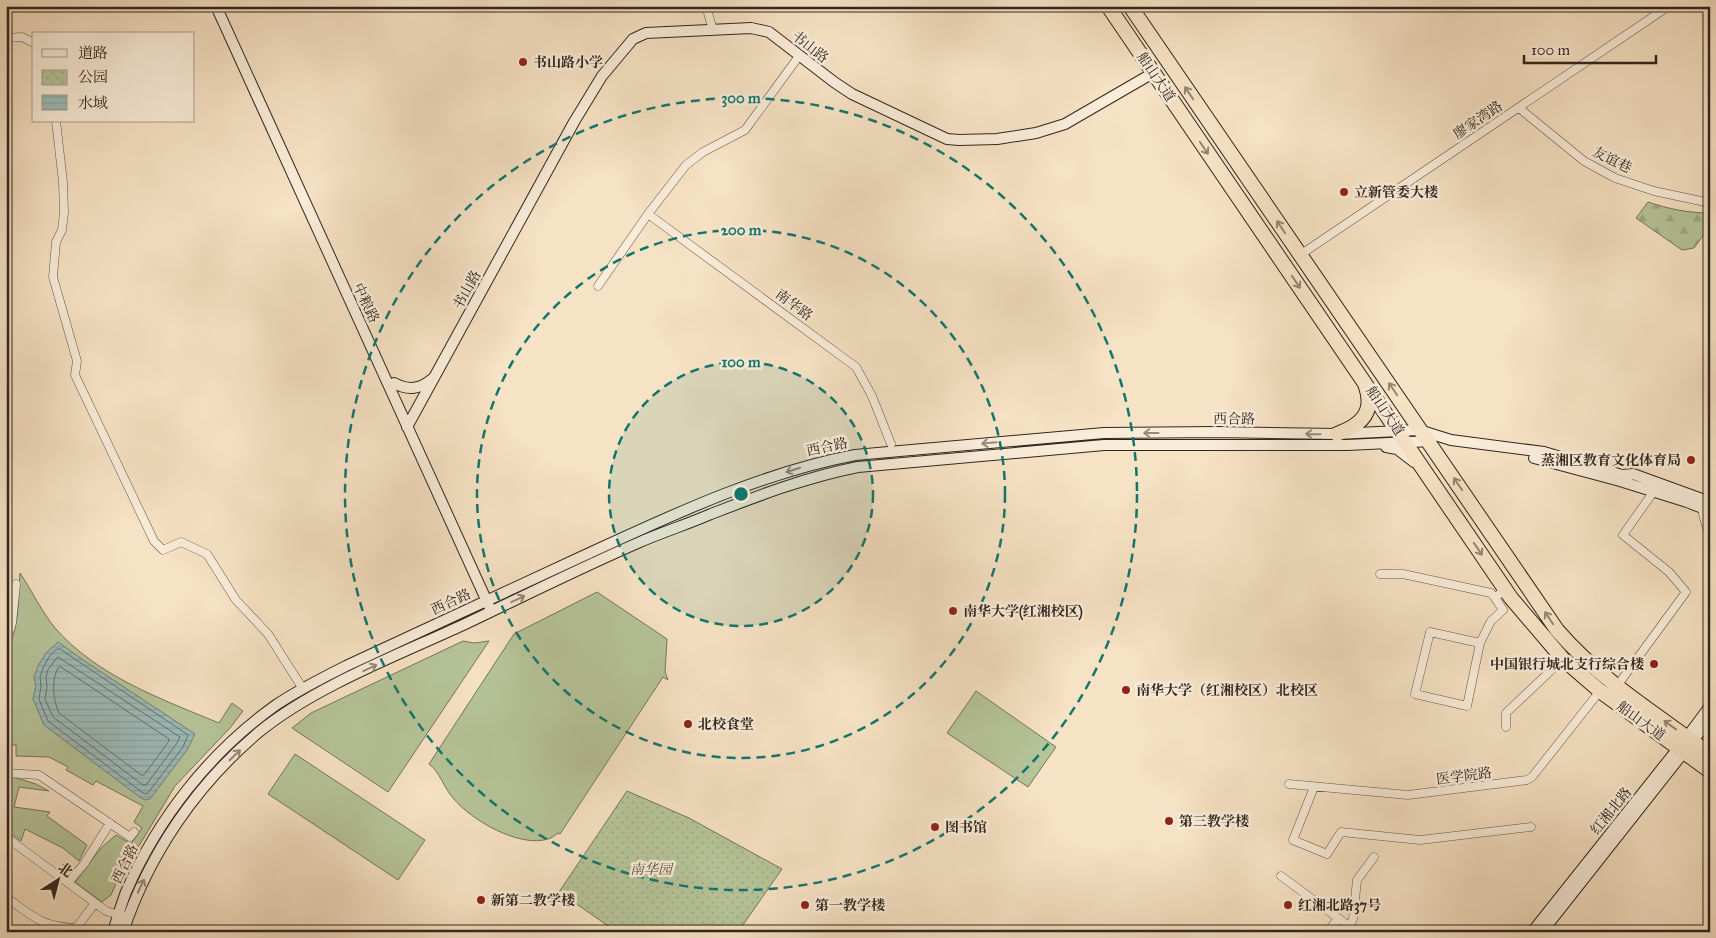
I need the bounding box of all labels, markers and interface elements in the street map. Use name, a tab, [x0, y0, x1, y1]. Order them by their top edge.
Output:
street label: 书山路	[788, 27, 832, 67]
legend	[32, 32, 195, 122]
scale bar	[1524, 32, 1656, 64]
text: 100 m	[1531, 41, 1571, 59]
text: 道路	[78, 44, 108, 62]
street label: 船山大道	[1133, 49, 1179, 105]
place label: 书山路小学	[533, 54, 603, 71]
marker: 书山路小学	[517, 56, 529, 68]
text: 公园	[78, 68, 108, 86]
one-way arrow	[1184, 86, 1194, 100]
text: 300 m	[721, 89, 761, 108]
text: 水域	[78, 94, 108, 112]
street label: 廖家湾路	[1450, 97, 1506, 143]
one-way arrow	[1199, 140, 1209, 154]
street label: 友谊巷	[1589, 143, 1635, 177]
place label: 立新管委大楼	[1354, 184, 1438, 201]
marker: 立新管委大楼	[1338, 186, 1350, 198]
one-way arrow	[1276, 220, 1286, 234]
text: 200 m	[721, 221, 762, 239]
street label: 书山路	[449, 268, 485, 312]
one-way arrow	[1291, 274, 1301, 288]
street label: 中粮路	[349, 280, 383, 326]
street label: 南华路	[772, 286, 816, 324]
text: 100 m	[721, 353, 761, 371]
street label: 船山大道	[1362, 383, 1408, 439]
one-way arrow	[1388, 383, 1398, 397]
street label: 西合路	[1213, 410, 1255, 428]
one-way arrow	[1143, 428, 1159, 438]
one-way arrow	[1305, 429, 1322, 439]
street label: 西合路	[805, 434, 849, 460]
one-way arrow	[981, 438, 997, 448]
place label: 蒸湘区教育文化体育局	[1541, 452, 1681, 469]
marker: 蒸湘区教育文化体育局	[1685, 454, 1697, 466]
one-way arrow	[786, 465, 802, 475]
one-way arrow	[1452, 478, 1462, 492]
centre of rings	[732, 485, 750, 503]
one-way arrow	[1473, 542, 1483, 556]
street label: 西合路	[428, 585, 474, 619]
one-way arrow	[510, 594, 525, 603]
place label: 南华大学(红湘校区)	[963, 603, 1083, 621]
marker: 南华大学(红湘校区)	[947, 605, 959, 617]
one-way arrow	[1544, 612, 1554, 626]
place label: 中国银行城北支行综合楼	[1490, 656, 1644, 673]
marker: 中国银行城北支行综合楼	[1648, 658, 1660, 670]
one-way arrow	[363, 662, 378, 672]
place label: 南华大学（红湘校区）北校区	[1136, 682, 1318, 699]
marker: 南华大学（红湘校区）北校区	[1120, 684, 1132, 696]
street label: 船山大道	[1613, 698, 1669, 744]
place label: 北校食堂	[698, 716, 754, 733]
marker: 北校食堂	[682, 718, 694, 730]
one-way arrow	[1664, 720, 1678, 730]
one-way arrow	[228, 749, 241, 761]
street label: 医学院路	[1435, 764, 1493, 788]
street label: 红湘北路	[1587, 784, 1635, 838]
place label: 第三教学楼	[1179, 813, 1249, 830]
marker: 第三教学楼	[1163, 815, 1175, 827]
place label: 图书馆	[945, 819, 987, 836]
marker: 图书馆	[929, 821, 941, 833]
street label: 西合路	[108, 841, 142, 887]
north arrow	[32, 856, 82, 906]
text: 北	[55, 859, 76, 881]
park label: 南华园	[630, 861, 674, 878]
one-way arrow	[136, 879, 146, 894]
place label: 新第二教学楼	[491, 892, 575, 909]
marker: 新第二教学楼	[475, 894, 487, 906]
place label: 第一教学楼	[815, 897, 885, 914]
place label: 红湘北路37号	[1298, 897, 1381, 915]
marker: 第一教学楼	[799, 899, 811, 911]
marker: 红湘北路37号	[1282, 899, 1294, 911]

